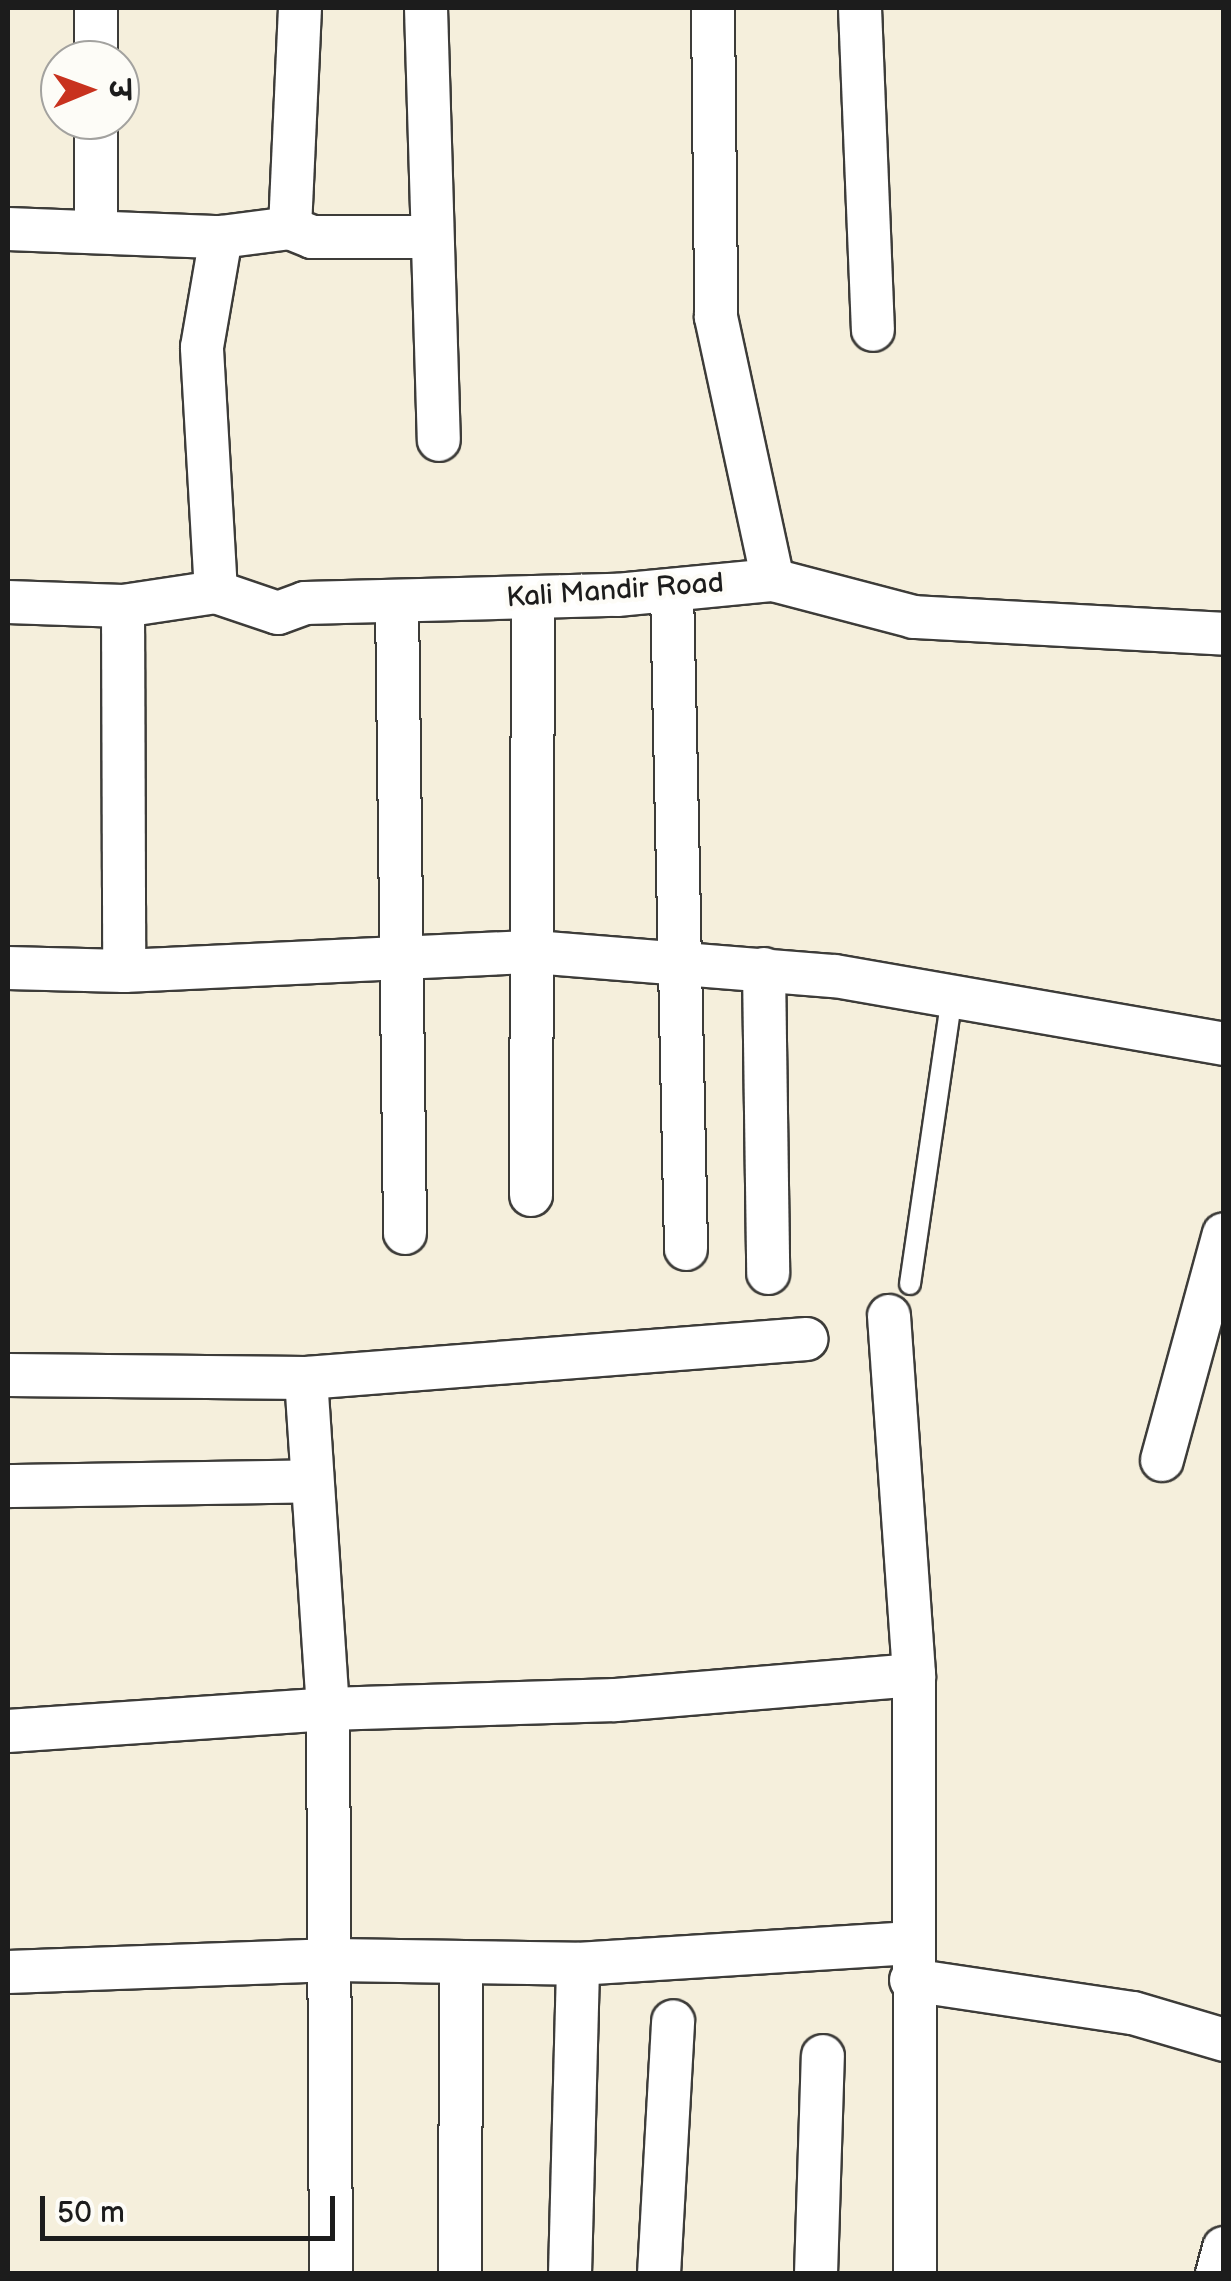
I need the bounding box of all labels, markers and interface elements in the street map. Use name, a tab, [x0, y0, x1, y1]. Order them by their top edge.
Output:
north arrow	[40, 40, 140, 140]
text: उ	[102, 80, 135, 99]
street label: Kali Mandir Road	[505, 567, 725, 615]
scale bar	[45, 2176, 340, 2238]
text: 50 m	[57, 2195, 125, 2231]

